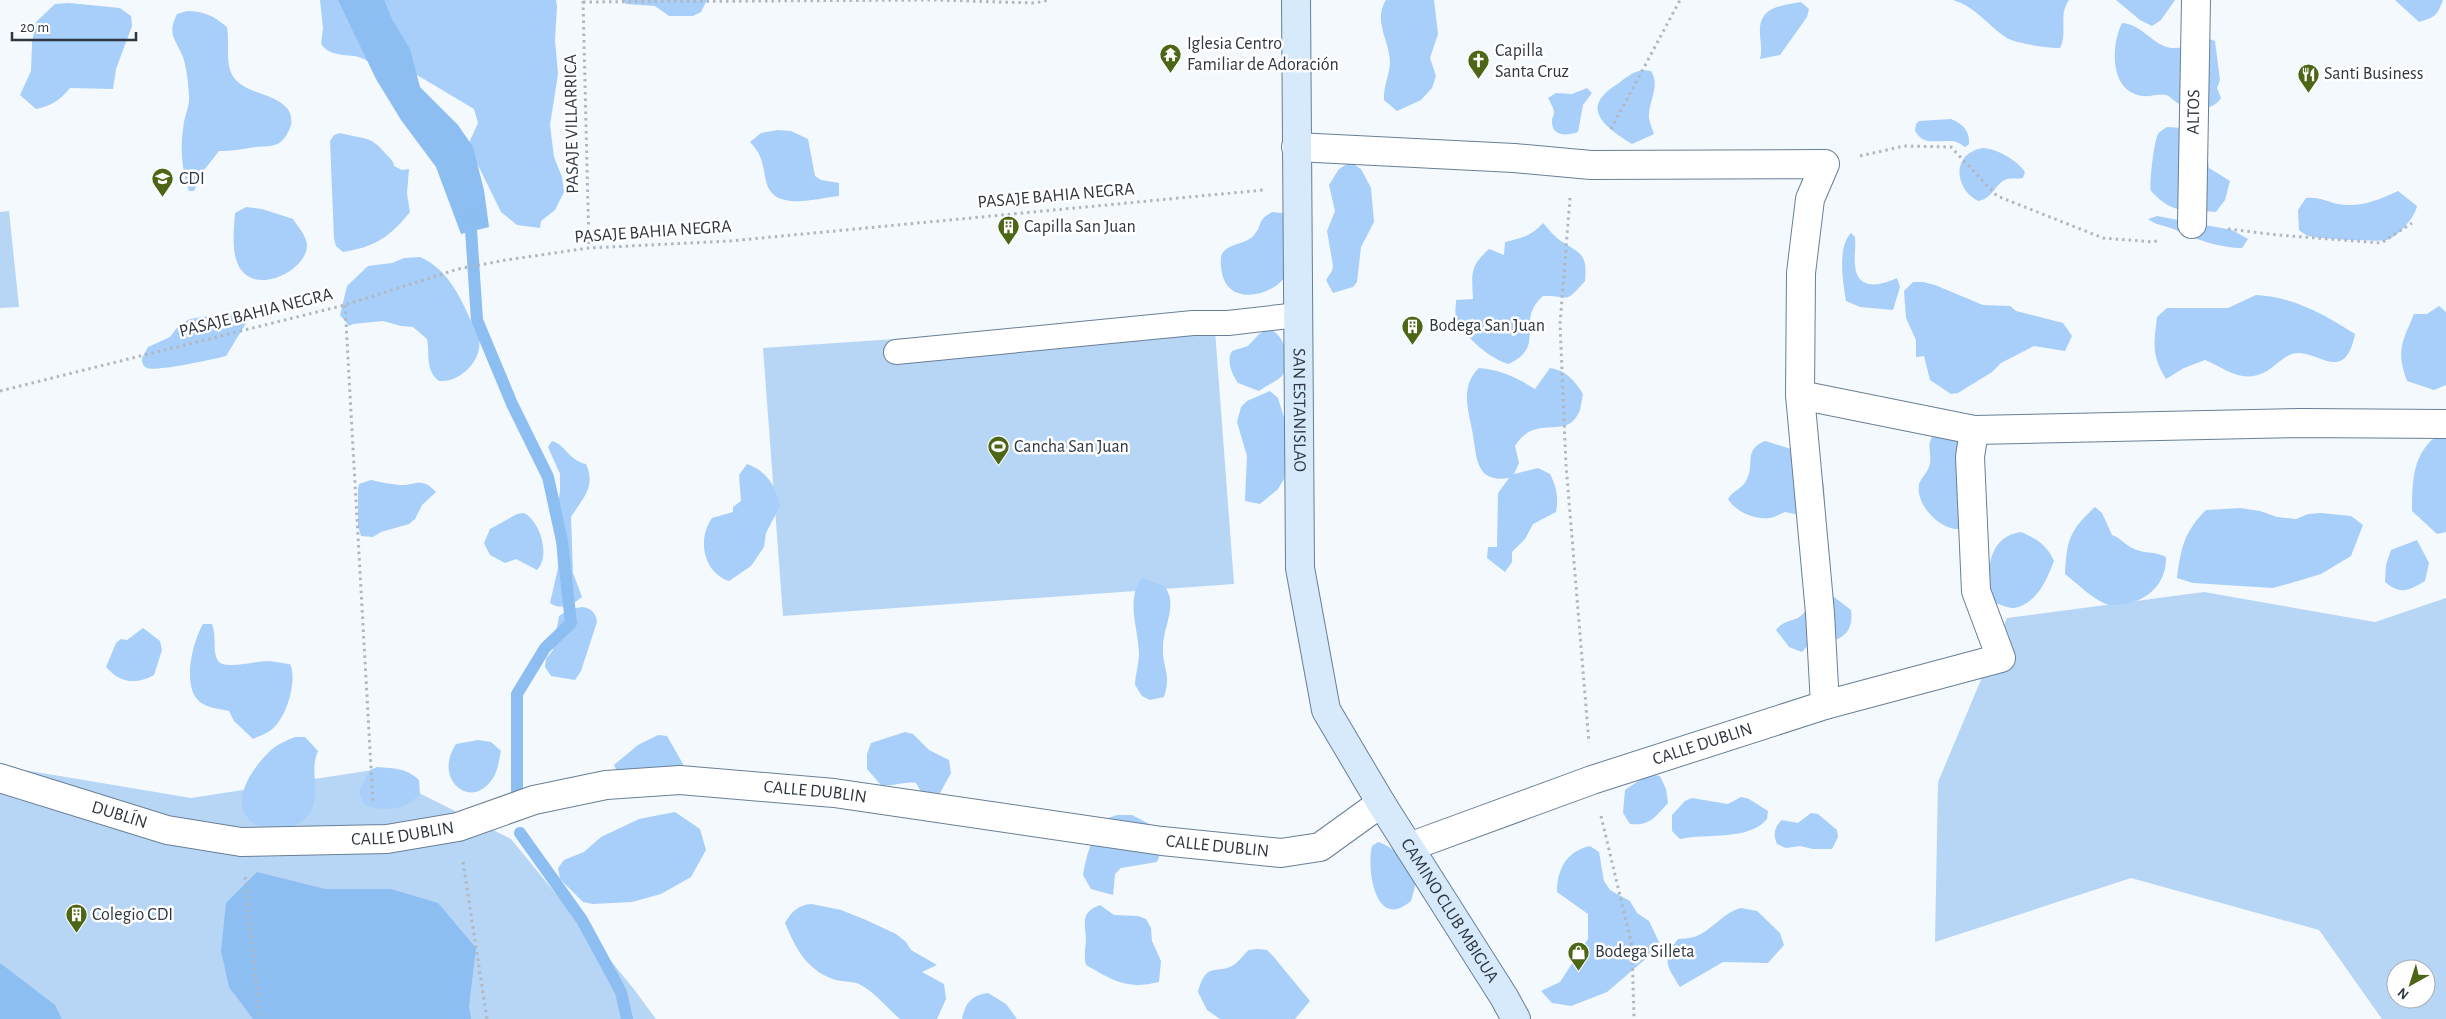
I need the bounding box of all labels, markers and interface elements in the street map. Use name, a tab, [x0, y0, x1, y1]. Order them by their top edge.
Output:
scale bar	[12, 10, 136, 42]
text: 20 m	[20, 20, 49, 35]
place label: Iglesia Centro Familiar de Adoración	[1187, 35, 1339, 74]
temple icon: Iglesia Centro Familiar de Adoración	[1159, 42, 1183, 73]
place label: Capilla Santa Cruz	[1495, 42, 1569, 81]
church icon: Capilla Santa Cruz	[1467, 49, 1491, 80]
street label: PASAJE VILLARRICA	[562, 53, 582, 194]
restaurant icon: Santi Business	[2296, 62, 2320, 93]
place label: Santi Business	[2324, 65, 2423, 83]
street label: ALTOS	[2185, 89, 2203, 135]
school or university icon: CDI	[151, 167, 175, 198]
place label: CDI	[179, 170, 205, 188]
street label: PASAJE BAHIA NEGRA	[977, 180, 1136, 212]
building icon: Capilla San Juan	[996, 215, 1020, 246]
street label: PASAJE BAHIA NEGRA	[574, 217, 733, 246]
place label: Capilla San Juan	[1024, 218, 1136, 236]
street label: PASAJE BAHIA NEGRA	[177, 285, 335, 341]
building icon: Bodega San Juan	[1401, 314, 1425, 345]
place label: Bodega San Juan	[1429, 317, 1545, 335]
street label: SAN ESTANISLAO	[1289, 348, 1308, 472]
sports icon: Cancha San Juan	[986, 435, 1010, 466]
place label: Cancha San Juan	[1014, 438, 1129, 456]
street label: CALLE DUBLIN	[1650, 720, 1755, 769]
street label: CALLE DUBLIN	[763, 778, 868, 807]
street label: DUBLÍN	[89, 798, 149, 832]
street label: CALLE DUBLIN	[351, 819, 455, 849]
street label: CALLE DUBLIN	[1165, 832, 1270, 861]
street label: CAMINO CLUB MBIGUA	[1397, 836, 1502, 986]
building icon: Colegio CDI	[64, 903, 88, 934]
place label: Colegio CDI	[92, 906, 173, 924]
shop icon: Bodega Silleta	[1567, 940, 1591, 971]
place label: Bodega Silleta	[1595, 943, 1695, 961]
north arrow	[2386, 959, 2436, 1009]
text: N	[2395, 985, 2412, 1002]

